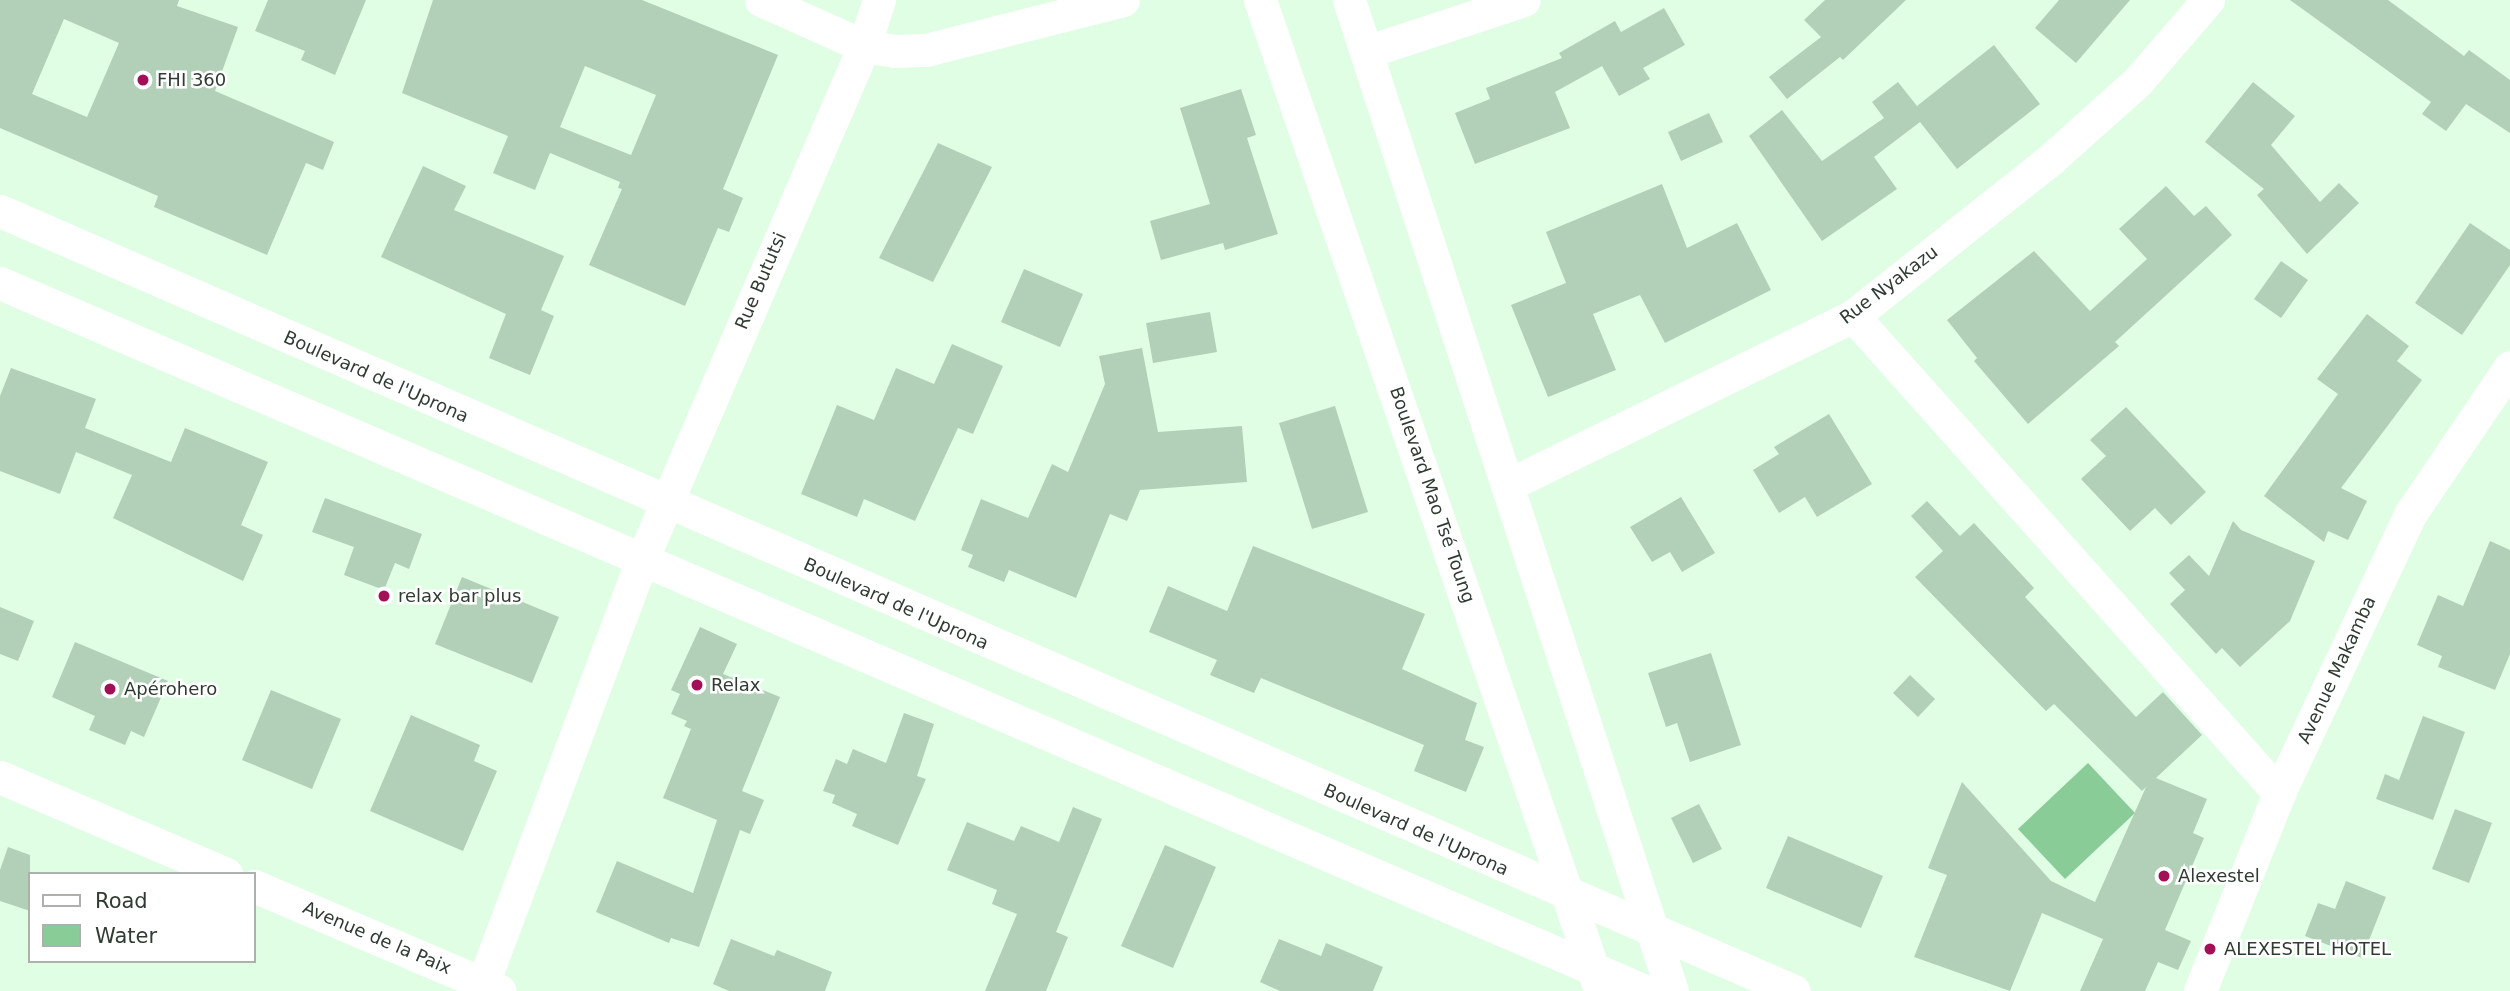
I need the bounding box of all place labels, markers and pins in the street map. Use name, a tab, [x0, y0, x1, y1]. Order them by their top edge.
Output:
place label: FHI 360	[157, 69, 226, 91]
marker: FHI 360	[135, 72, 151, 88]
place label: relax bar plus	[398, 585, 521, 607]
marker: relax bar plus	[376, 588, 392, 604]
place label: Relax	[711, 674, 760, 696]
marker: Relax	[689, 677, 705, 693]
place label: Apérohero	[124, 678, 217, 700]
marker: Apérohero	[102, 681, 118, 697]
place label: Alexestel	[2178, 865, 2260, 887]
marker: Alexestel	[2156, 868, 2172, 884]
place label: ALEXESTEL HOTEL	[2224, 938, 2391, 960]
marker: ALEXESTEL HOTEL	[2202, 941, 2218, 957]

